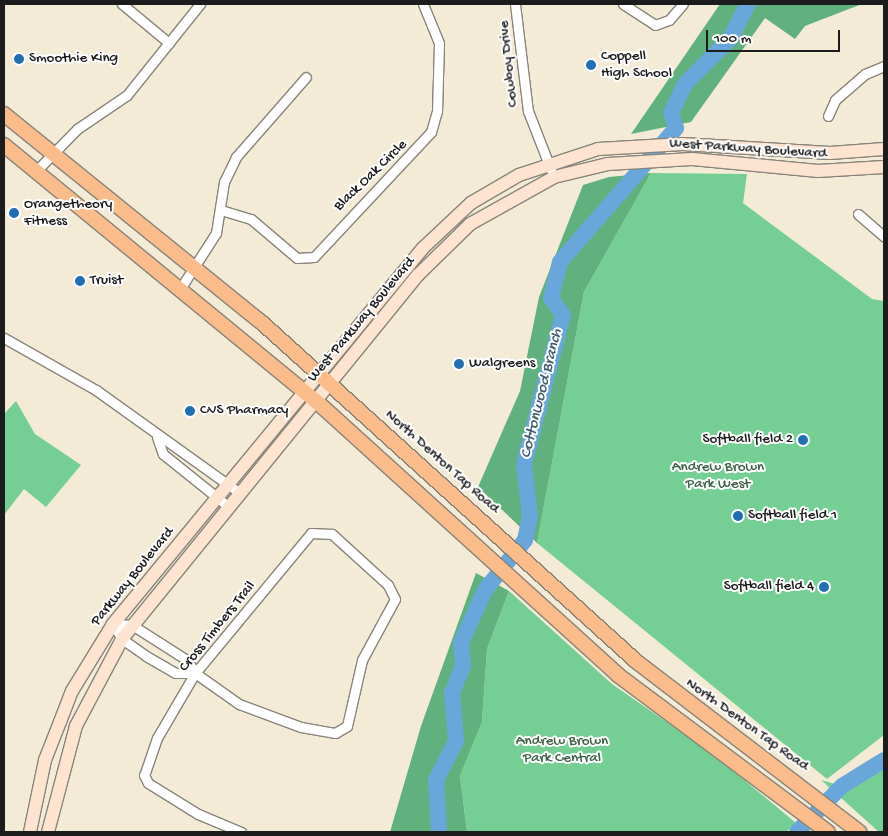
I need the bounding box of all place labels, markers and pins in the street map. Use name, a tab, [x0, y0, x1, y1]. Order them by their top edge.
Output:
place label: Coppell High School	[601, 47, 672, 82]
place label: Smoothie King	[29, 50, 118, 68]
marker: Smoothie King	[13, 53, 25, 65]
marker: Coppell High School	[585, 59, 597, 71]
place label: Orangetheory Fitness	[24, 195, 112, 230]
marker: Orangetheory Fitness	[8, 207, 20, 219]
place label: Truist	[90, 272, 123, 290]
marker: Truist	[74, 275, 86, 287]
place label: Walgreens	[469, 355, 535, 373]
marker: Walgreens	[453, 358, 465, 370]
place label: CVS Pharmacy	[200, 402, 288, 420]
marker: CVS Pharmacy	[184, 405, 196, 417]
place label: Softball field 2	[703, 431, 793, 449]
marker: Softball field 2	[797, 434, 809, 446]
place label: Softball field 1	[748, 507, 837, 525]
marker: Softball field 1	[732, 510, 744, 522]
place label: Softball field 4	[724, 578, 814, 596]
marker: Softball field 4	[818, 581, 830, 593]

